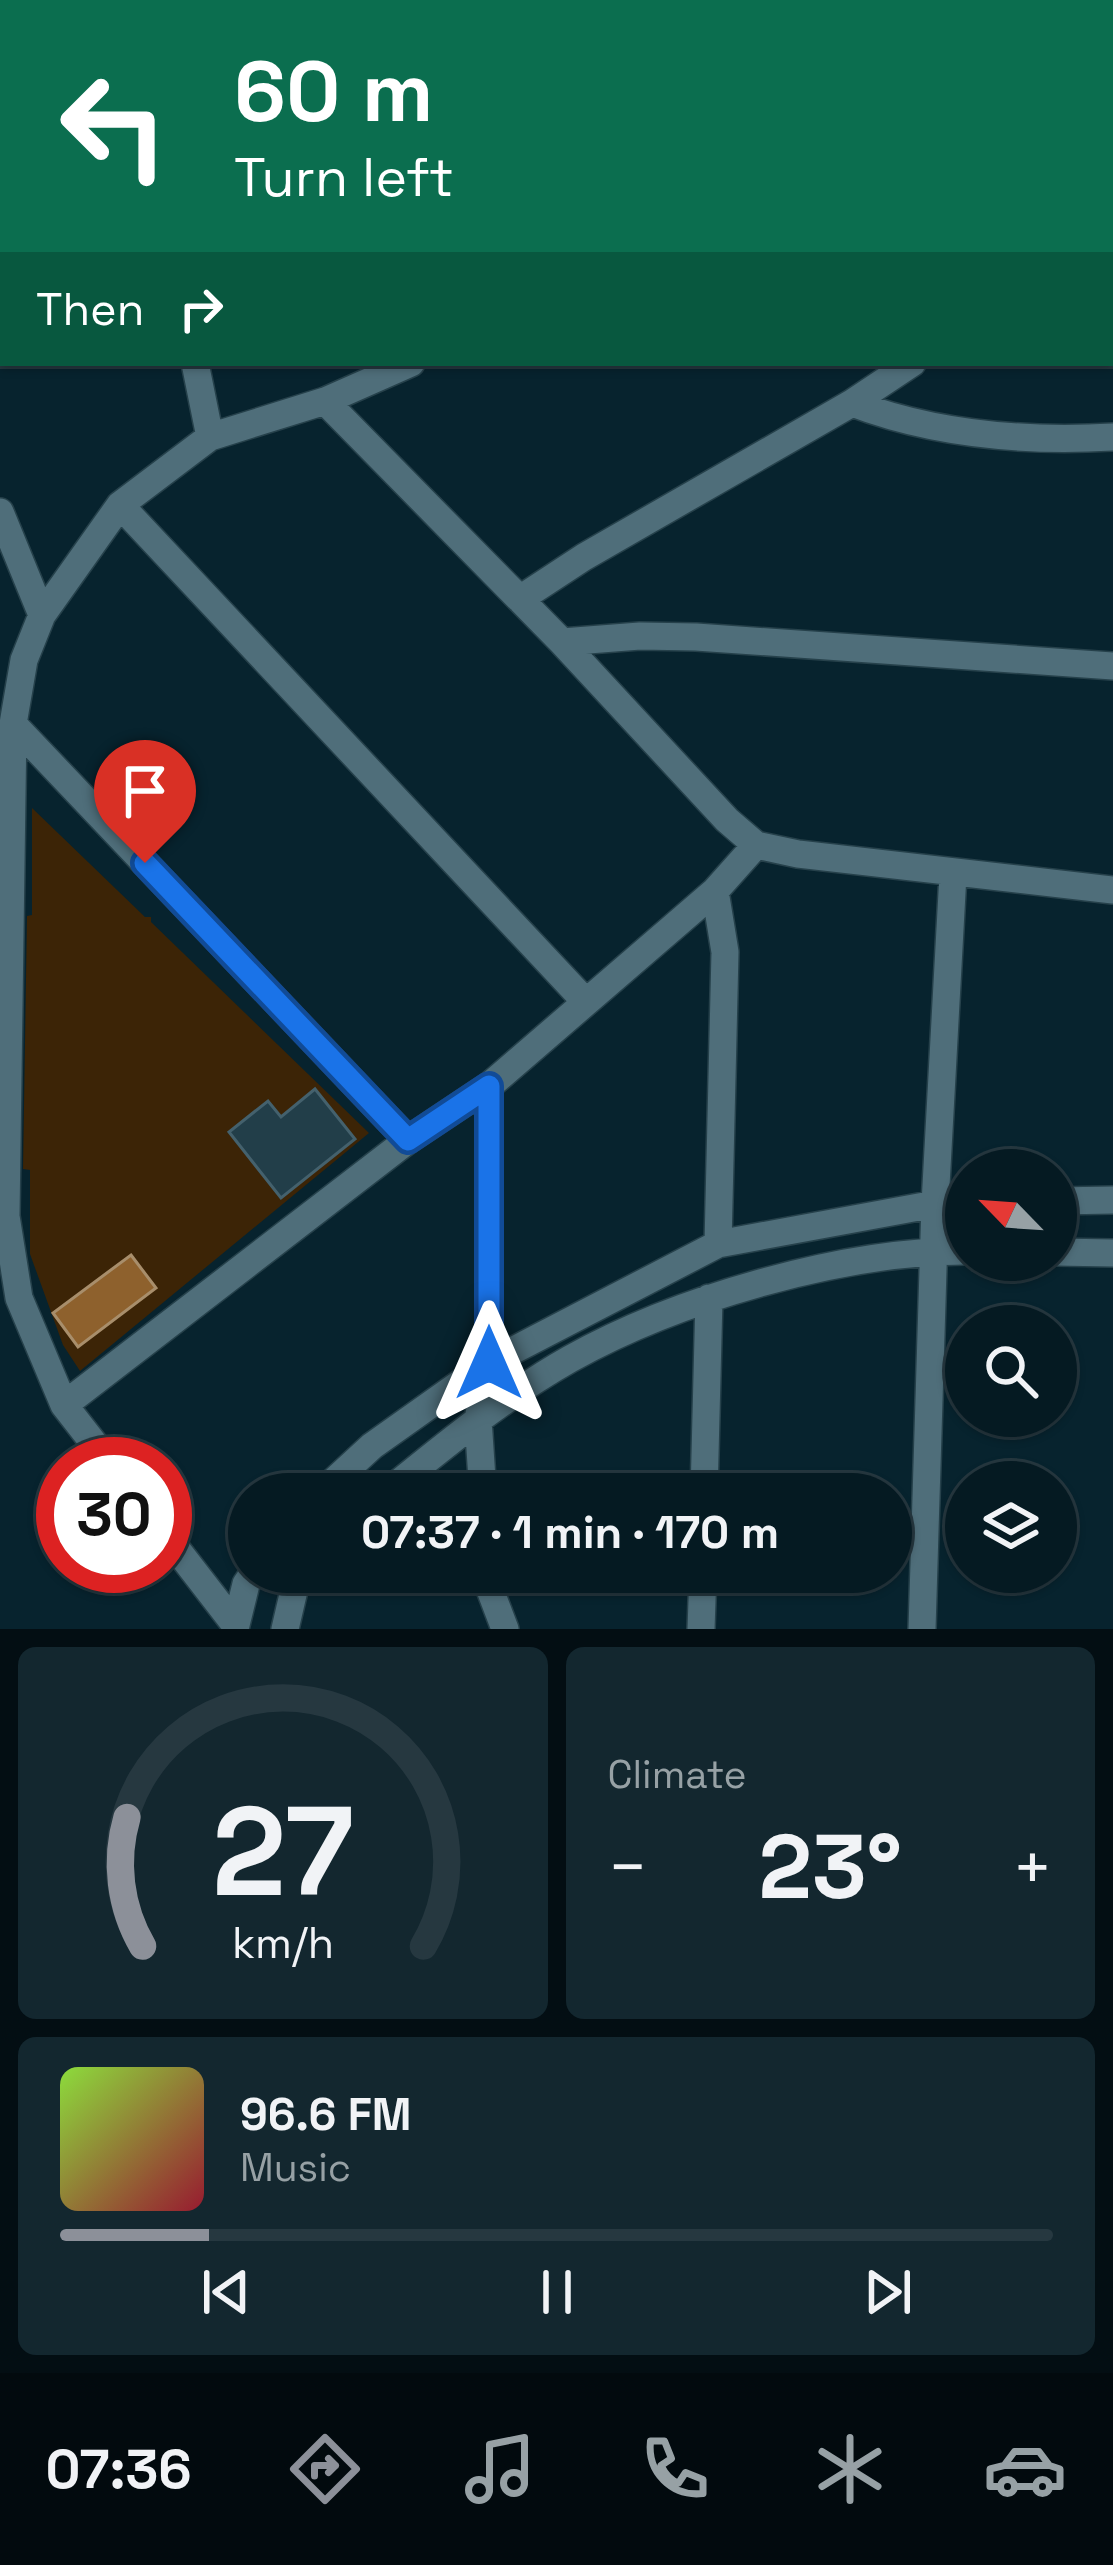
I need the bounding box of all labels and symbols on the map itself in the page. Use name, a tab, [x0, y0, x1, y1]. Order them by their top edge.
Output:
pin	[94, 740, 196, 863]
north arrow	[945, 1149, 1077, 1281]
position arrow	[426, 1300, 552, 1426]
speed limit sign: 30	[36, 1437, 192, 1593]

